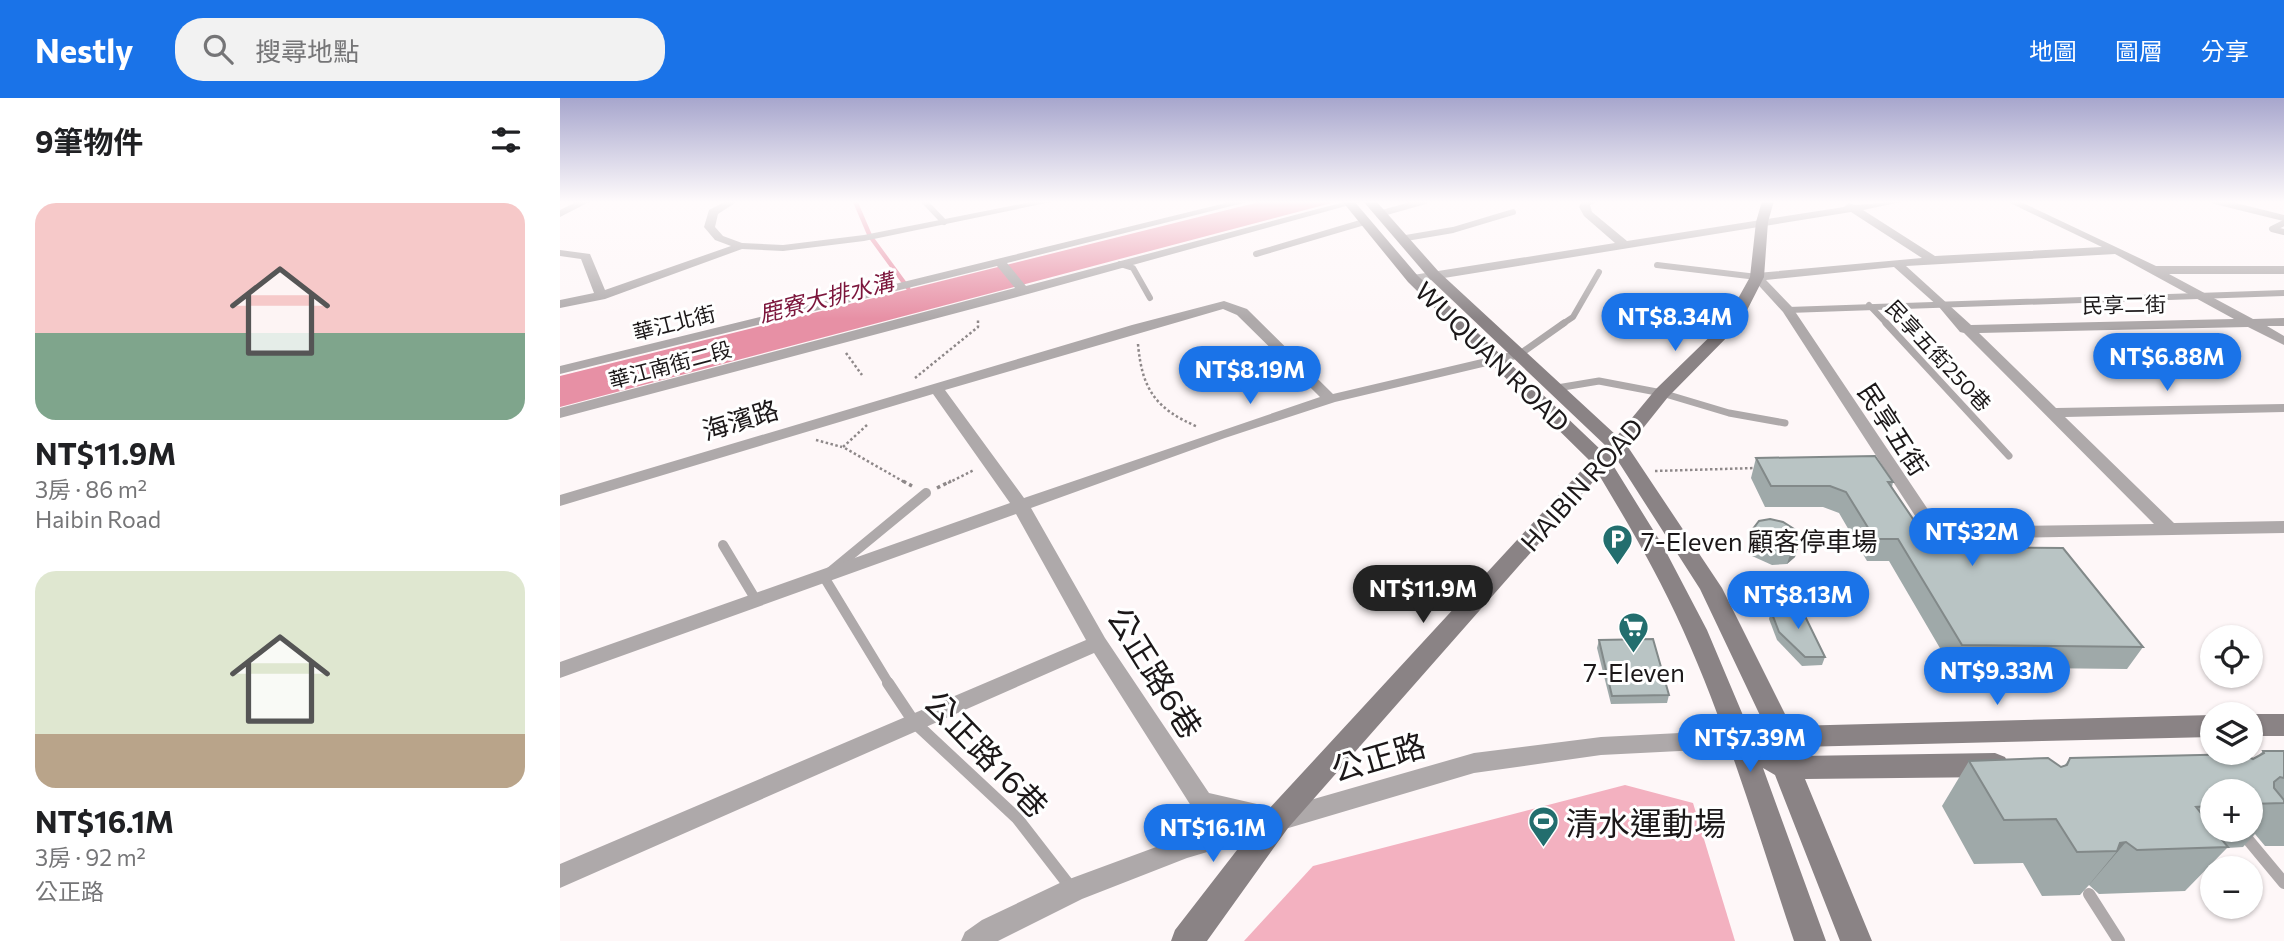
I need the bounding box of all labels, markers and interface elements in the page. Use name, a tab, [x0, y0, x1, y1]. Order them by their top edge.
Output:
search box	[175, 18, 665, 81]
text: Nestly	[35, 29, 133, 70]
icon: search	[199, 30, 237, 68]
text: 搜尋地點	[255, 35, 359, 66]
text: 地圖	[2029, 36, 2077, 65]
text: 圖層	[2115, 36, 2163, 65]
text: 分享	[2201, 36, 2249, 65]
icon: filters	[487, 121, 525, 159]
text: 9筆物件	[35, 122, 144, 159]
icon: home	[217, 248, 343, 374]
water label: 鹿寮大排水溝	[756, 266, 899, 327]
street label: WUQUAN ROAD	[1410, 275, 1576, 437]
street label: 民享二街	[2082, 291, 2166, 317]
pin: NT$8.34M	[1603, 294, 1747, 353]
street label: 民享五街250巷	[1881, 294, 1997, 416]
street label: 華江北街	[630, 300, 718, 344]
text: NT$8.34M	[1618, 302, 1732, 330]
pin: NT$6.88M	[2095, 334, 2239, 393]
street label: 華江南街二段	[606, 336, 734, 392]
text: NT$6.88M	[2109, 342, 2225, 370]
pin: NT$8.19M	[1178, 346, 1322, 406]
text: NT$8.19M	[1195, 355, 1305, 383]
street label: 民享五街	[1853, 377, 1935, 481]
street label: 海濱路	[698, 393, 782, 445]
street label: HAIBIN ROAD	[1513, 411, 1649, 557]
text: NT$11.9M	[35, 434, 176, 471]
text: 3房 · 86 m²	[35, 475, 147, 503]
text: Haibin Road	[35, 505, 161, 533]
pin: NT$32M	[1915, 508, 2029, 568]
text: NT$32M	[1925, 517, 2019, 545]
parking icon: 7-Eleven 顧客停車場	[1601, 523, 1635, 567]
place label: 7-Eleven 顧客停車場	[1641, 525, 1878, 556]
pin: NT$11.9M	[1351, 566, 1495, 625]
pin: NT$8.13M	[1726, 572, 1870, 631]
text: NT$11.9M	[1369, 574, 1477, 602]
text: NT$8.13M	[1743, 580, 1853, 608]
street label: 公正路6巷	[1100, 599, 1212, 745]
supermarket icon: 7-Eleven	[1617, 611, 1651, 655]
icon: home	[217, 616, 343, 742]
map controls	[2200, 625, 2263, 919]
button: locate	[2200, 625, 2263, 688]
pin: NT$9.33M	[1925, 648, 2069, 707]
place label: 7-Eleven	[1583, 656, 1685, 687]
text: NT$9.33M	[1940, 656, 2054, 684]
street label: 公正路16巷	[917, 681, 1057, 825]
button: layers	[2200, 702, 2263, 765]
pin: NT$7.39M	[1678, 714, 1822, 774]
text: NT$7.39M	[1694, 723, 1806, 751]
street label: 公正路	[1326, 724, 1430, 788]
button: +	[2200, 779, 2263, 842]
text: NT$16.1M	[35, 802, 174, 839]
place label: 清水運動場	[1566, 802, 1726, 842]
pin: NT$16.1M	[1141, 804, 1285, 864]
sports icon: 清水運動場	[1526, 805, 1560, 849]
text: NT$16.1M	[1160, 813, 1266, 841]
text: 3房 · 92 m²	[35, 843, 146, 871]
button: −	[2200, 856, 2263, 919]
text: 公正路	[35, 877, 104, 905]

